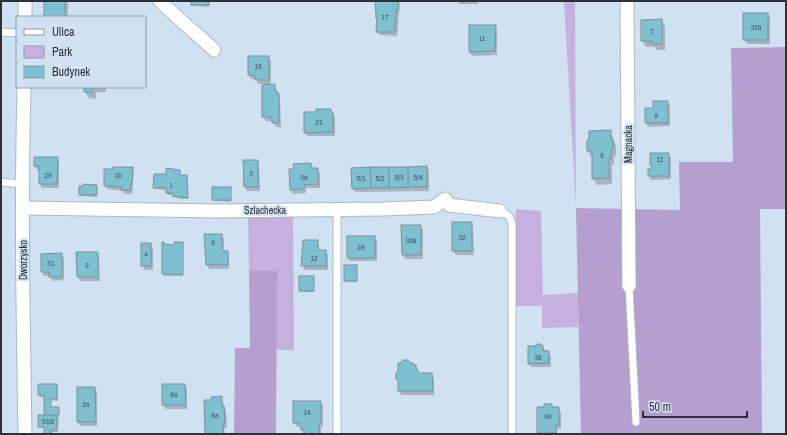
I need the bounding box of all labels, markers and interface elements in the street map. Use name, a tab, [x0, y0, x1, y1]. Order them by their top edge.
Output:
house number: 17	[381, 12, 389, 22]
legend	[16, 16, 146, 88]
house number: 328	[751, 22, 762, 32]
text: Ulica	[52, 24, 75, 40]
house number: 7	[650, 26, 654, 36]
house number: 11	[479, 33, 486, 43]
text: Park	[52, 44, 72, 60]
house number: 19	[254, 61, 262, 71]
text: Budynek	[52, 64, 90, 80]
house number: 9	[654, 110, 658, 120]
house number: 21	[315, 117, 323, 127]
street label: Magnacka	[622, 125, 635, 163]
house number: 6	[600, 150, 604, 160]
house number: 11	[657, 154, 664, 164]
house number: 3	[249, 168, 253, 178]
house number: 29	[44, 170, 52, 180]
house number: 1b	[114, 170, 122, 180]
house number: 3a	[300, 172, 308, 182]
house number: 5/3	[394, 172, 404, 182]
house number: 5/4	[413, 172, 423, 182]
house number: 5/1	[356, 173, 366, 183]
house number: 5/2	[375, 173, 385, 183]
house number: 1	[169, 180, 173, 190]
street label: Szlachecka	[244, 204, 286, 217]
house number: 32	[458, 232, 466, 242]
house number: 30a	[406, 235, 417, 245]
house number: 8	[211, 237, 215, 247]
street label: Dworzysko	[17, 240, 30, 280]
house number: 28	[357, 242, 365, 252]
house number: 4	[144, 249, 148, 259]
house number: 12	[310, 253, 318, 263]
house number: 31	[47, 258, 55, 268]
house number: 2	[85, 260, 89, 270]
house number: 38	[534, 352, 542, 362]
house number: 6a	[170, 389, 178, 399]
scale bar	[643, 393, 747, 419]
house number: 2a	[82, 399, 90, 409]
text: 50 m	[649, 399, 671, 415]
house number: 14	[303, 407, 311, 417]
house number: 8a	[211, 410, 219, 420]
house number: 40	[544, 411, 552, 421]
house number: 33/2	[42, 416, 55, 426]

